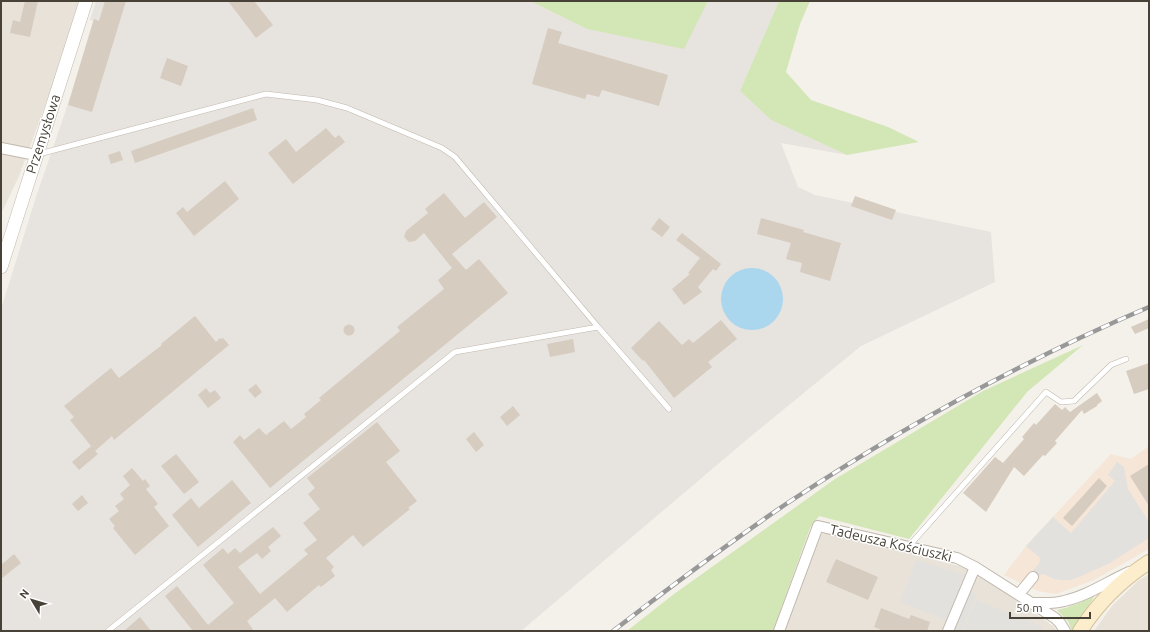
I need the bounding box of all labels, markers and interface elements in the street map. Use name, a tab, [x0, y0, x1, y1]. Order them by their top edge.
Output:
street label: Przemysłowa	[23, 92, 63, 176]
street label: Tadeusza Kościuszki	[828, 521, 954, 565]
north arrow	[12, 580, 52, 620]
text: N	[17, 587, 31, 601]
scale bar	[1010, 594, 1090, 620]
text: 50 m	[1016, 601, 1043, 614]

